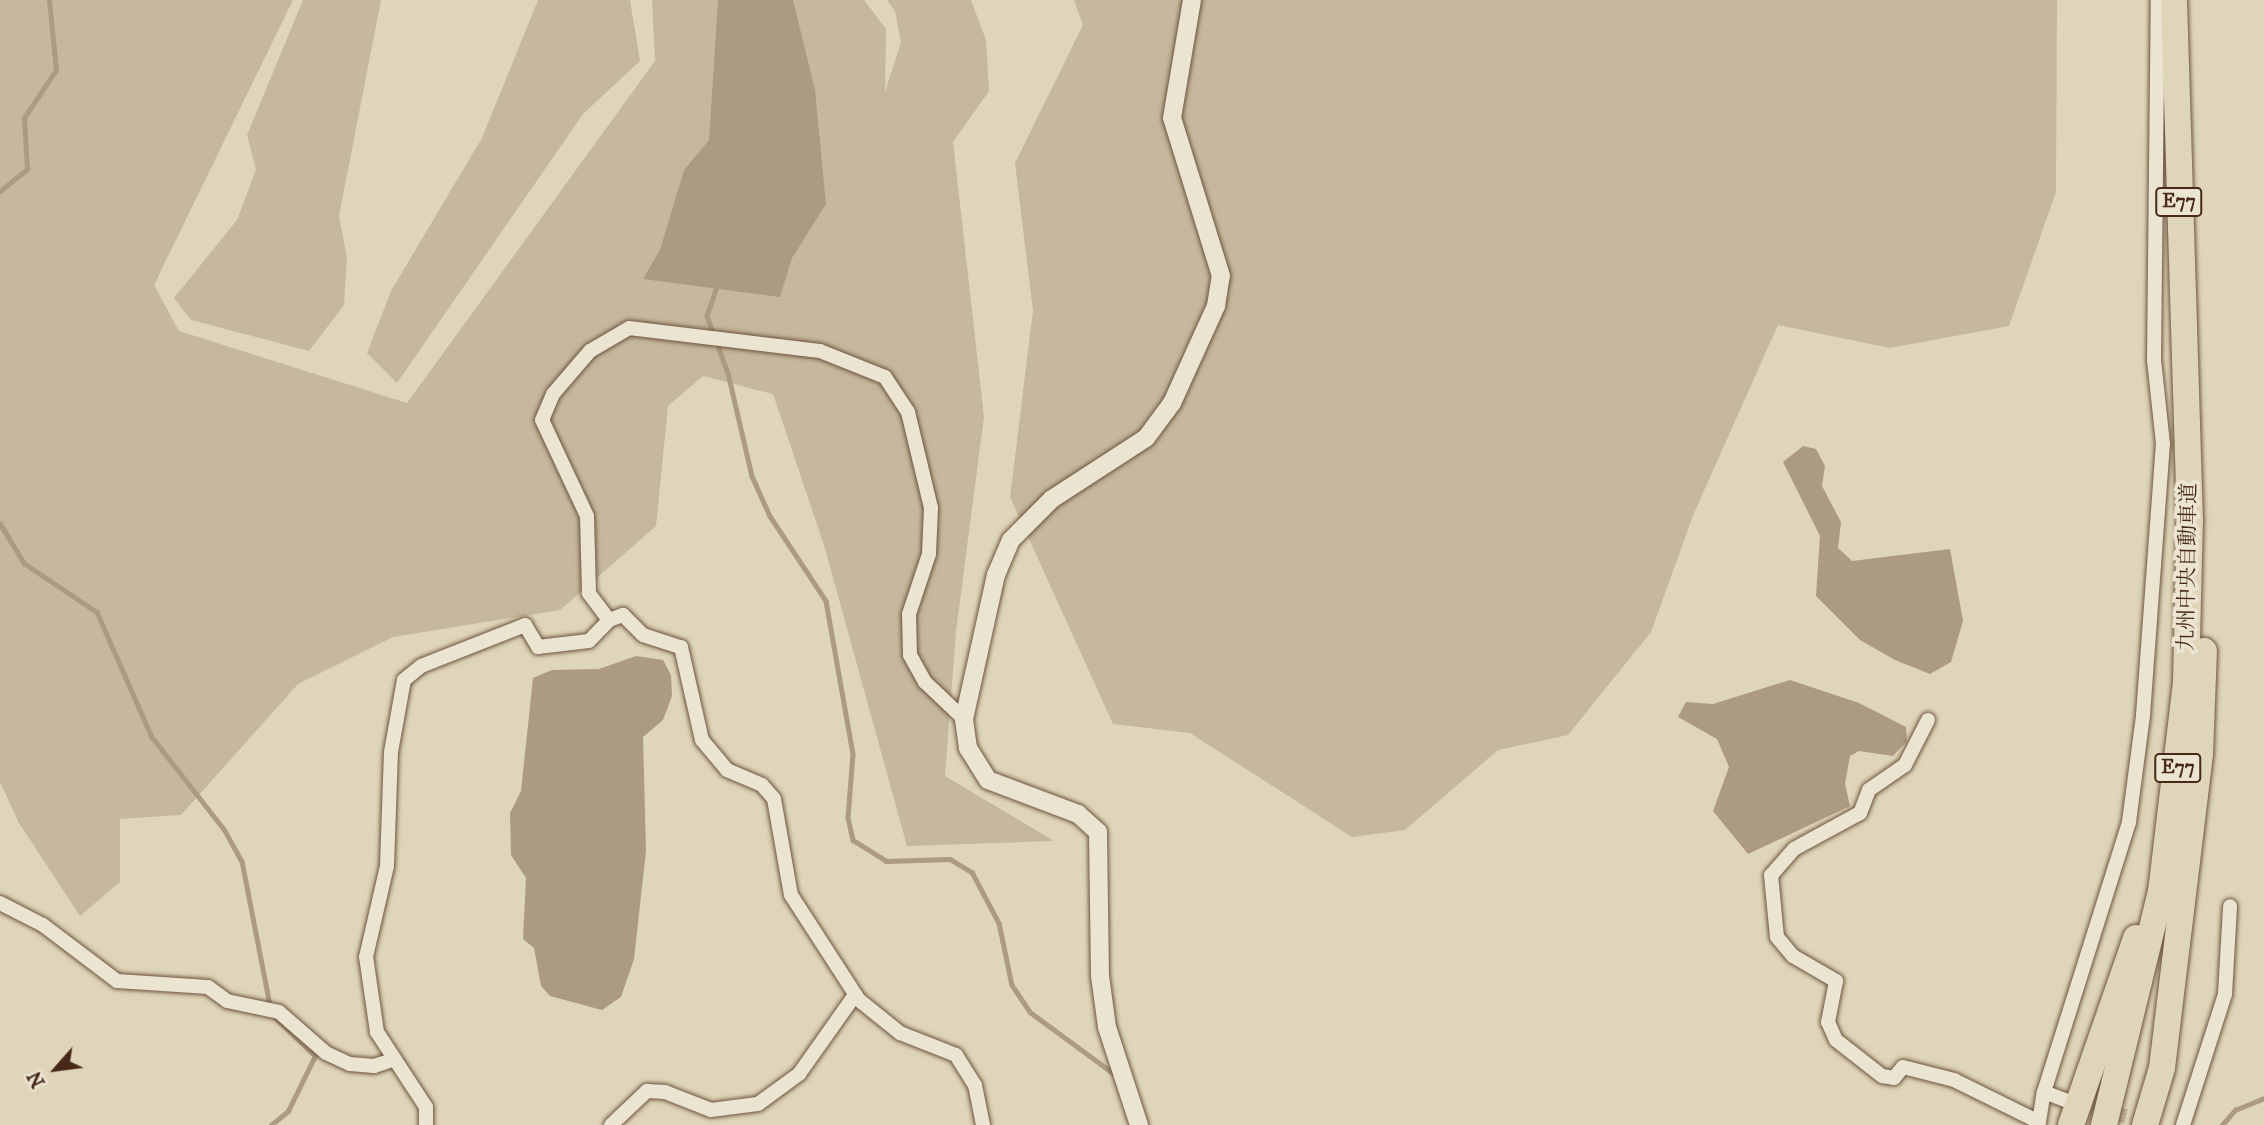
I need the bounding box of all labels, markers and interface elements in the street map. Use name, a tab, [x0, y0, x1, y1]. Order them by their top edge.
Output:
road number: E77	[2154, 186, 2204, 218]
street label: 九州中央自動車道	[2174, 483, 2202, 651]
road number: E77	[2154, 752, 2202, 783]
north arrow	[21, 1034, 91, 1104]
text: N	[23, 1067, 51, 1091]

